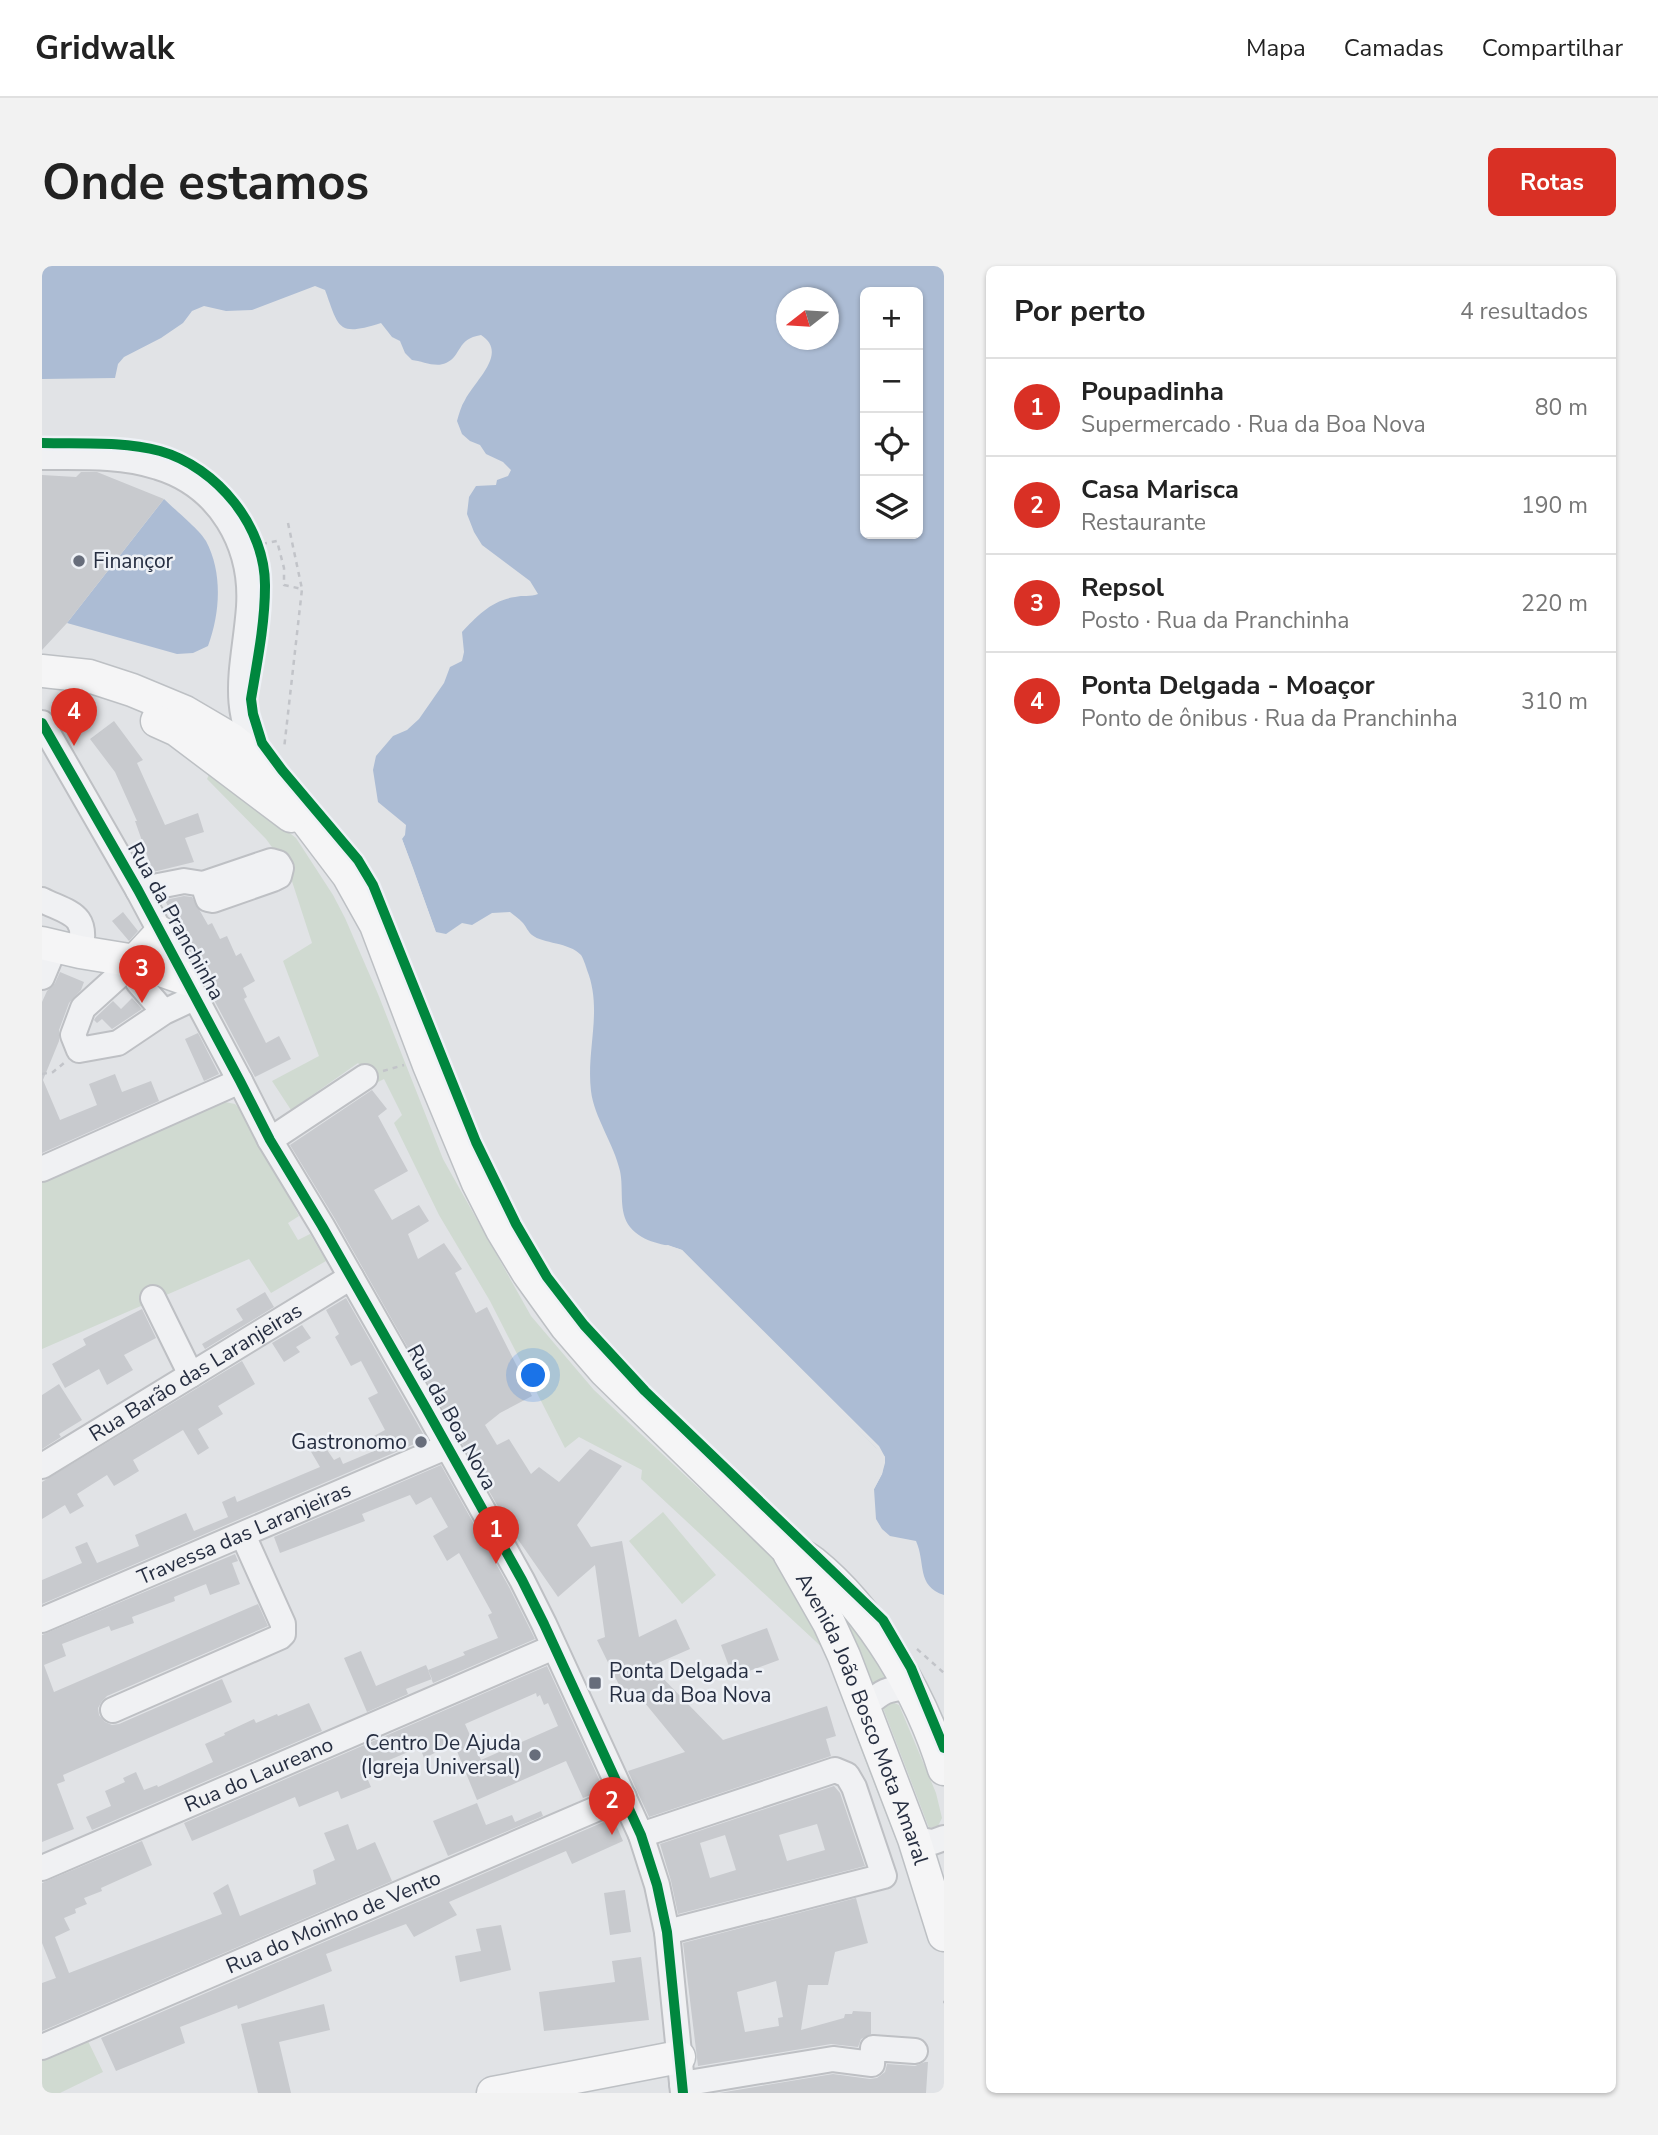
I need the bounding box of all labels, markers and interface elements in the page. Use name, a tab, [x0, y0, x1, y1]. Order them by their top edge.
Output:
text: Gridwalk	[35, 26, 175, 71]
text: Mapa	[1246, 32, 1306, 64]
text: Camadas	[1344, 32, 1444, 64]
text: Compartilhar	[1482, 32, 1623, 64]
button: Rotas	[1488, 148, 1616, 216]
text: Onde estamos	[42, 149, 369, 216]
north arrow	[776, 287, 839, 350]
map controls	[860, 287, 923, 539]
button: +	[860, 287, 923, 350]
text: Por perto	[1014, 291, 1145, 332]
text: 4 resultados	[1460, 296, 1588, 327]
button: −	[860, 350, 923, 413]
text: Poupadinha	[1081, 374, 1224, 409]
text: 1	[1030, 392, 1044, 423]
text: 80 m	[1535, 392, 1588, 423]
text: Supermercado · Rua da Boa Nova	[1081, 409, 1426, 440]
button: locate	[860, 413, 923, 476]
text: Casa Marisca	[1081, 472, 1239, 507]
button: layers	[860, 476, 923, 539]
text: 2	[1030, 490, 1044, 521]
text: 190 m	[1521, 490, 1588, 521]
text: Restaurante	[1081, 507, 1206, 538]
place label: Finançor	[93, 547, 174, 575]
marker: Finançor	[71, 553, 87, 569]
text: Repsol	[1081, 570, 1164, 605]
text: 3	[1030, 588, 1044, 619]
text: 220 m	[1521, 588, 1588, 619]
text: Posto · Rua da Pranchinha	[1081, 605, 1350, 636]
text: Ponta Delgada - Moaçor	[1081, 668, 1375, 703]
text: 4	[1030, 686, 1044, 717]
text: 310 m	[1521, 686, 1588, 717]
pin: 4	[51, 688, 97, 746]
text: Ponto de ônibus · Rua da Pranchinha	[1081, 703, 1458, 734]
street label: Rua da Pranchinha	[121, 837, 231, 1005]
pin: 3	[119, 945, 165, 1003]
street label: Rua Barão das Laranjeiras	[84, 1296, 307, 1448]
street label: Rua da Boa Nova	[400, 1339, 504, 1495]
your location	[516, 1358, 550, 1392]
place label: Gastronomo	[291, 1428, 407, 1456]
marker: Gastronomo	[413, 1434, 429, 1450]
street label: Travessa das Laranjeiras	[133, 1475, 355, 1591]
pin: 1	[473, 1506, 519, 1564]
street label: Avenida João Bosco Mota Amaral	[789, 1568, 935, 1869]
place label: Ponta Delgada - Rua da Boa Nova	[609, 1657, 771, 1709]
marker: Ponta Delgada - Rua da Boa Nova	[587, 1675, 603, 1691]
place label: Centro De Ajuda (Igreja Universal)	[361, 1729, 521, 1781]
street label: Rua do Laureano	[180, 1730, 337, 1819]
marker: Centro De Ajuda (Igreja Universal)	[527, 1747, 543, 1763]
pin: 2	[589, 1777, 635, 1835]
street label: Rua do Moinho de Vento	[221, 1863, 445, 1980]

